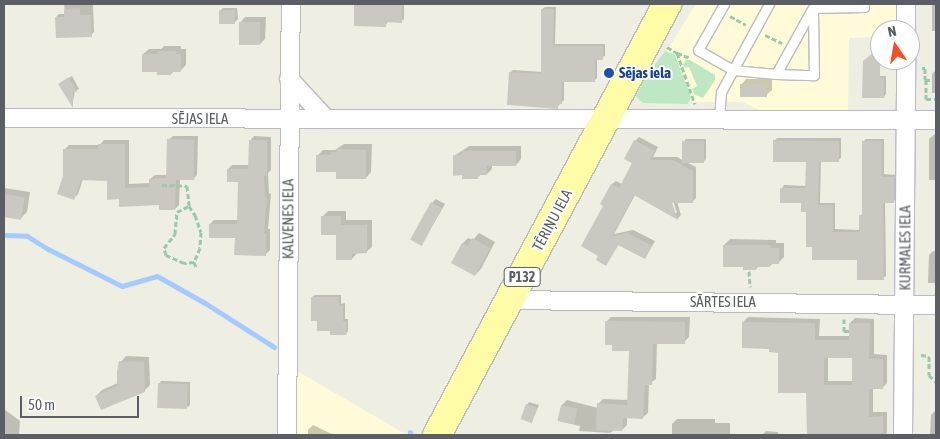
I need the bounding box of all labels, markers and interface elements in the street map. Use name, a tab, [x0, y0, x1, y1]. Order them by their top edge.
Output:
north arrow	[870, 20, 920, 70]
text: N	[886, 23, 898, 40]
place label: Sējas iela	[619, 64, 671, 82]
marker: Sējas iela	[603, 67, 615, 79]
street label: SĒJAS IELA	[172, 110, 228, 128]
street label: KALVENES IELA	[279, 179, 297, 259]
street label: TĒRIŅU IELA	[528, 186, 576, 254]
street label: KURMALES IELA	[896, 205, 914, 291]
road number: P132	[503, 266, 541, 288]
street label: SĀRTES IELA	[690, 293, 756, 311]
scale bar	[22, 386, 141, 418]
text: 50 m	[28, 396, 55, 413]

